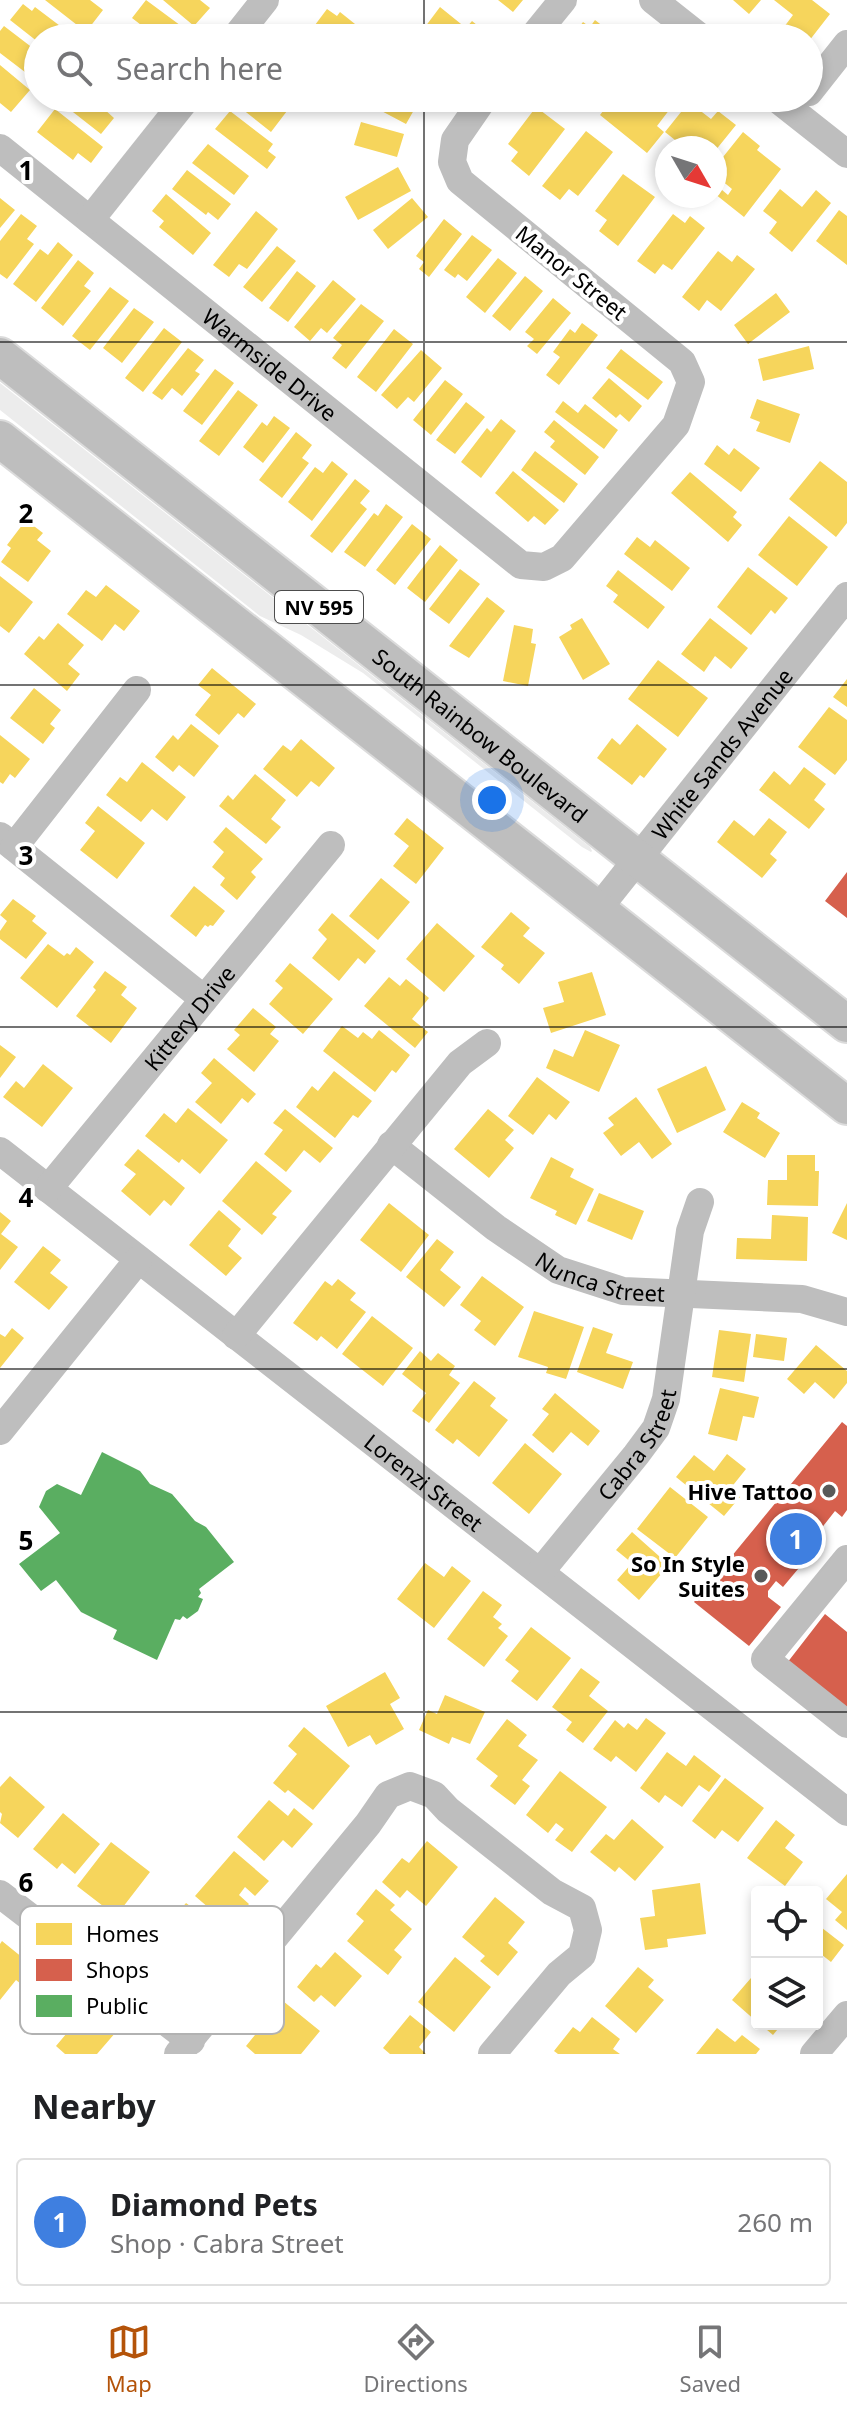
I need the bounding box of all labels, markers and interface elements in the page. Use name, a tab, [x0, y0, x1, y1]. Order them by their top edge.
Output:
search box	[24, 24, 823, 112]
icon: search	[52, 46, 96, 90]
text: Search here	[116, 48, 283, 89]
north arrow	[655, 136, 727, 208]
text: 1	[19, 152, 33, 188]
street label: Manor Street	[510, 218, 634, 326]
street label: Warmside Drive	[197, 301, 344, 427]
text: 2	[19, 495, 34, 531]
road number: NV 595	[275, 591, 363, 623]
street label: South Rainbow Boulevard	[367, 641, 594, 829]
street label: White Sands Avenue	[644, 662, 799, 845]
your location	[472, 780, 512, 820]
text: 3	[19, 837, 33, 873]
street label: Kittery Drive	[137, 959, 241, 1077]
text: 4	[19, 1179, 34, 1215]
street label: Nunca Street	[530, 1244, 666, 1308]
street label: Cabra Street	[590, 1387, 682, 1506]
street label: Lorenzi Street	[359, 1426, 490, 1538]
place label: Hive Tattoo	[687, 1476, 813, 1506]
marker: Hive Tattoo	[820, 1482, 838, 1500]
pin: 1	[770, 1509, 822, 1569]
text: 5	[19, 1522, 33, 1558]
place label: So In Style Suites	[631, 1548, 745, 1603]
marker: So In Style Suites	[752, 1567, 770, 1585]
text: 6	[19, 1864, 34, 1900]
map controls	[751, 1886, 823, 2030]
button: locate	[751, 1886, 823, 1958]
legend	[20, 1906, 284, 2034]
text: Homes	[86, 1918, 159, 1948]
text: Shops	[86, 1954, 149, 1984]
button: layers	[751, 1958, 823, 2030]
text: Public	[86, 1990, 148, 2020]
text: Nearby	[32, 2083, 156, 2129]
text: Diamond Pets	[110, 2184, 318, 2225]
text: 1	[53, 2204, 67, 2240]
text: 260 m	[737, 2204, 813, 2240]
text: Shop · Cabra Street	[110, 2225, 344, 2261]
tab: Map	[106, 2320, 152, 2398]
tab: Directions	[363, 2320, 468, 2398]
tab: Saved	[680, 2320, 741, 2398]

